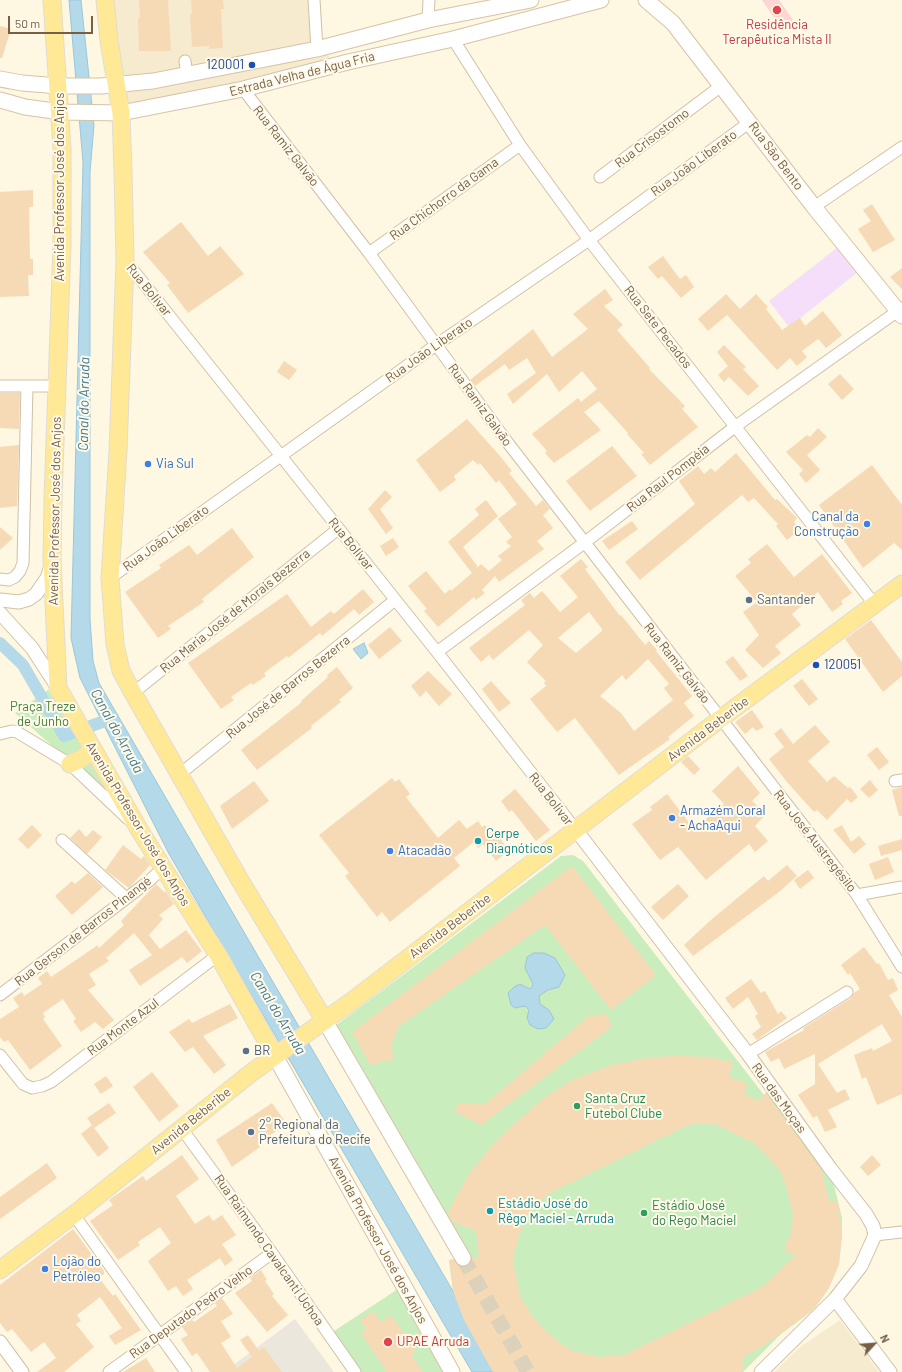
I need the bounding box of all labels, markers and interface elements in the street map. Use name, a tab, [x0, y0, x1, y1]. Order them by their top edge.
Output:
marker: Residência Terapêutica Mista II	[771, 4, 783, 16]
scale bar	[10, 8, 95, 34]
text: 50 m	[15, 16, 40, 30]
place label: Residência Terapêutica Mista II	[722, 17, 832, 48]
street label: Estrada Velha de Água Fria	[228, 48, 376, 100]
place label: 120001	[206, 57, 244, 73]
marker: 120001	[247, 60, 257, 70]
street label: Avenida Professor José dos Anjos	[52, 93, 68, 281]
street label: Rua Ramiz Galvão	[250, 102, 322, 190]
street label: Rua Crisostomo	[612, 105, 692, 171]
street label: Rua São Bento	[745, 119, 807, 193]
street label: Rua João Liberato	[648, 127, 740, 199]
street label: Rua Chichorro da Gama	[387, 154, 501, 244]
street label: Rua Bolivar	[123, 261, 175, 319]
street label: Rua Sete Pecados	[621, 282, 695, 372]
street label: Rua João Liberato	[383, 314, 475, 386]
water label: Canal do Arruda	[75, 357, 93, 451]
street label: Rua Ramiz Galvão	[445, 361, 515, 449]
street label: Avenida Professor José dos Anjos	[46, 416, 64, 606]
street label: Rua Raul Pompéia	[624, 441, 712, 515]
place label: Via Sul	[156, 456, 194, 472]
marker: Via Sul	[143, 459, 153, 469]
street label: Rua João Liberato	[120, 502, 212, 574]
place label: Canal da Construção	[794, 509, 859, 540]
street label: Rua Bolivar	[325, 515, 377, 573]
marker: Canal da Construção	[862, 519, 872, 529]
street label: Rua Maria José de Morais Bezerra	[157, 546, 313, 676]
place label: Santander	[757, 592, 815, 608]
marker: Santander	[744, 595, 754, 605]
street label: Rua Ramiz Galvão	[641, 619, 713, 707]
street label: Rua José de Barros Bezerra	[223, 632, 353, 742]
place label: 120051	[824, 657, 861, 673]
marker: 120051	[811, 660, 821, 670]
water label: Canal do Arruda	[87, 686, 147, 776]
street label: Avenida Beberibe	[664, 693, 752, 765]
park label: Praça Treze de Junho	[10, 699, 76, 730]
street label: Avenida Professor José dos Anjos	[83, 739, 193, 909]
street label: Rua Bolivar	[525, 769, 577, 829]
street label: Rua José Austregésilo	[770, 787, 860, 895]
place label: Armazém Coral - AchaAqui	[680, 803, 765, 834]
marker: Armazém Coral - AchaAqui	[667, 813, 677, 823]
place label: Cerpe Diagnóticos	[486, 826, 553, 857]
marker: Cerpe Diagnóticos	[473, 836, 483, 846]
place label: Atacadão	[398, 843, 451, 859]
marker: Atacadão	[385, 846, 395, 856]
street label: Rua Gerson de Barros Pinangé	[12, 873, 154, 989]
street label: Avenida Beberibe	[406, 890, 494, 962]
water label: Canal do Arruda	[247, 968, 309, 1058]
street label: Rua Monte Azul	[84, 995, 162, 1059]
place label: BR	[254, 1043, 270, 1059]
marker: BR	[241, 1046, 251, 1056]
street label: Rua das Moças	[748, 1060, 810, 1136]
street label: Avenida Beberibe	[148, 1084, 234, 1158]
place label: Santa Cruz Futebol Clube	[585, 1091, 662, 1122]
marker: Santa Cruz Futebol Clube	[572, 1101, 582, 1111]
place label: 2° Regional da Prefeitura do Recife	[259, 1117, 371, 1148]
marker: 2° Regional da Prefeitura do Recife	[246, 1127, 256, 1137]
street label: Avenida Professor José dos Anjos	[325, 1154, 431, 1326]
street label: Rua Raimundo Cavalcanti Uchoa	[211, 1172, 327, 1328]
place label: Estádio José do Rêgo Maciel - Arruda	[498, 1196, 614, 1227]
place label: Estádio José do Rego Maciel	[652, 1198, 736, 1229]
marker: Estádio José do Rêgo Maciel - Arruda	[485, 1206, 495, 1216]
marker: Estádio José do Rego Maciel	[639, 1208, 649, 1218]
place label: Lojão do Petróleo	[53, 1254, 101, 1285]
street label: Rua Deputado Pedro Velho	[126, 1262, 256, 1362]
marker: Lojão do Petróleo	[40, 1264, 50, 1274]
north arrow	[854, 1324, 894, 1364]
text: N	[878, 1332, 893, 1345]
place label: UPAE Arruda	[397, 1334, 469, 1350]
marker: UPAE Arruda	[382, 1336, 394, 1348]

